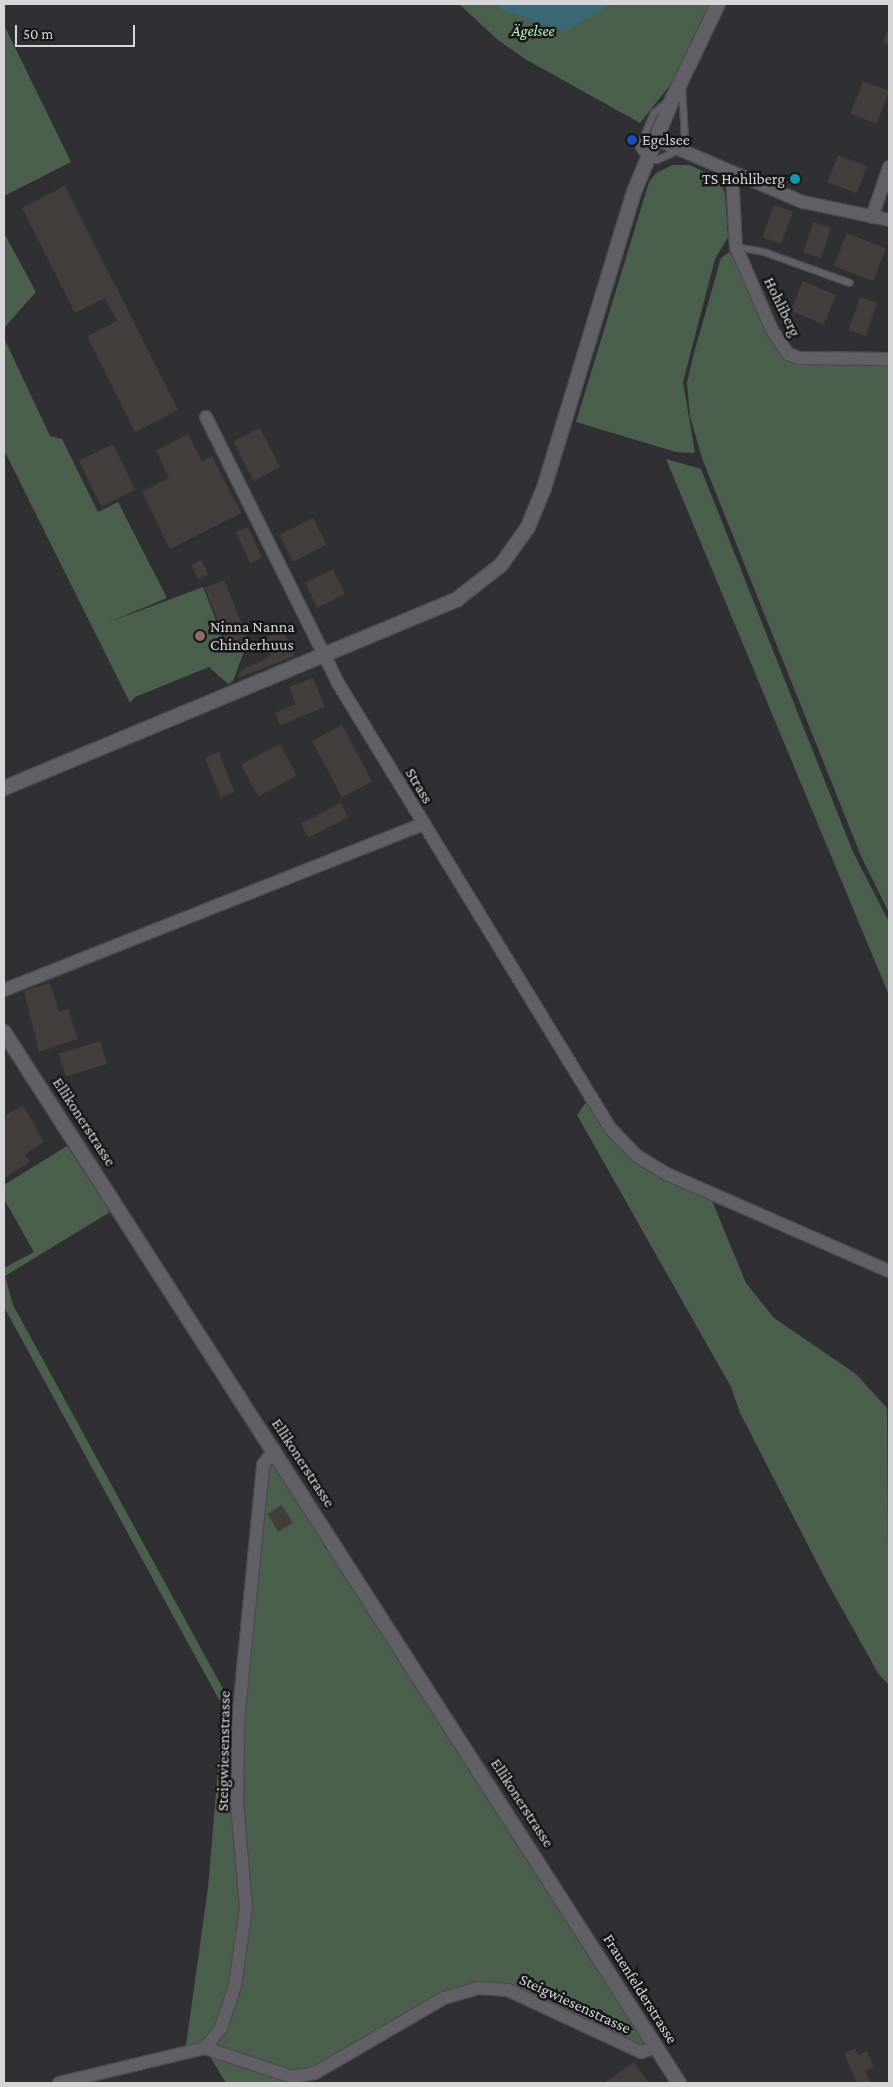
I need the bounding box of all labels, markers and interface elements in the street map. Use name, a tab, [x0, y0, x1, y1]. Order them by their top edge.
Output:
scale bar	[18, 15, 138, 47]
park label: Ägelsee	[511, 21, 555, 41]
text: 50 m	[23, 26, 53, 42]
place label: Egelsee	[642, 130, 690, 150]
marker: Egelsee	[626, 134, 638, 146]
place label: TS Hohliberg	[702, 169, 785, 189]
marker: TS Hohliberg	[789, 173, 801, 185]
street label: Hohliberg	[759, 274, 805, 340]
place label: Ninna Nanna Chinderhuus	[210, 617, 295, 655]
marker: Ninna Nanna Chinderhuus	[194, 630, 206, 642]
street label: Strass	[401, 765, 437, 807]
street label: Ellikonerstrasse	[48, 1074, 120, 1170]
street label: Ellikonerstrasse	[267, 1415, 339, 1511]
street label: Steigwiesenstrasse	[213, 1691, 235, 1811]
street label: Ellikonerstrasse	[486, 1755, 558, 1851]
street label: Frauenfelderstrasse	[599, 1931, 681, 2047]
street label: Steigwiesenstrasse	[516, 1970, 634, 2038]

